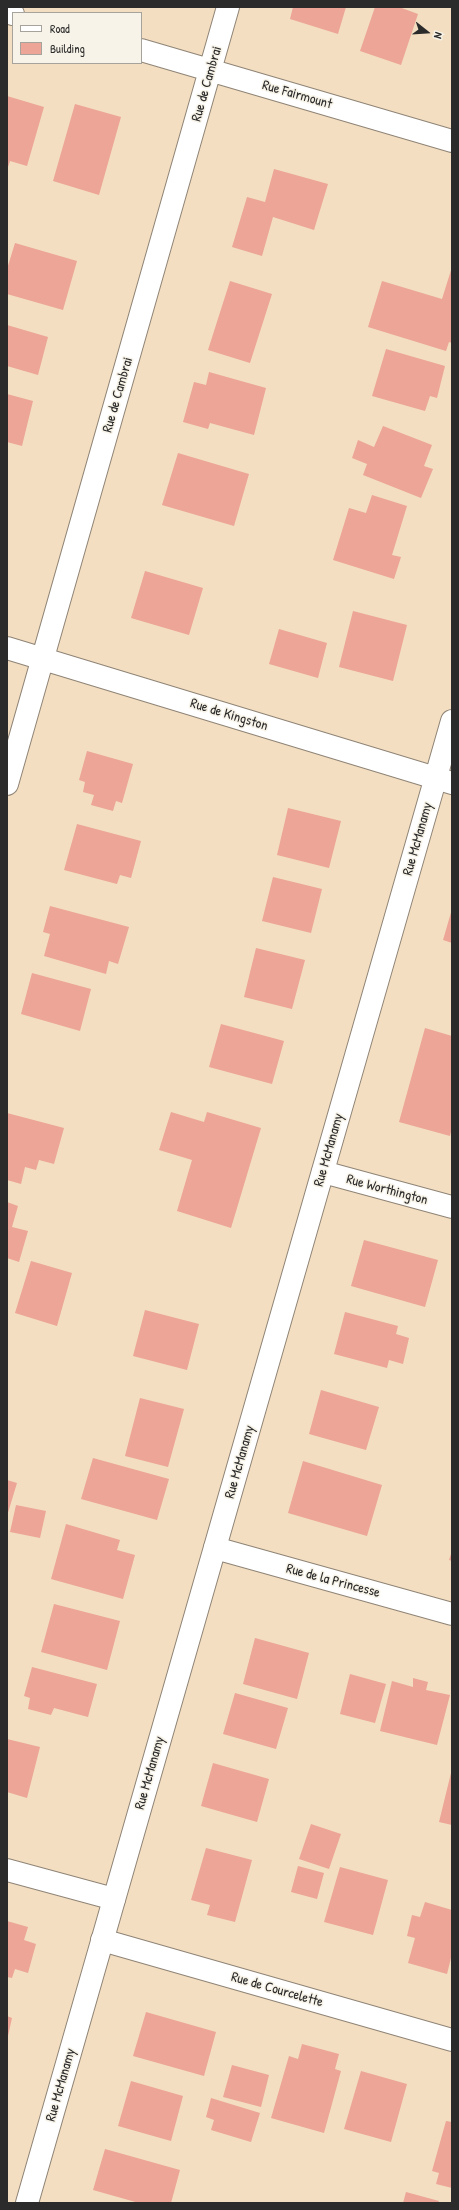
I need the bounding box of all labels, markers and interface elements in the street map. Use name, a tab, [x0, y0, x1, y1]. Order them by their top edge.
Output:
legend	[12, 12, 142, 64]
north arrow	[407, 12, 447, 52]
text: Road	[50, 20, 70, 37]
text: N	[431, 31, 446, 40]
text: Building	[50, 40, 85, 57]
street label: Rue de Cambrai	[188, 44, 226, 124]
street label: Rue Fairmount	[260, 77, 334, 113]
street label: Rue de Cambrai	[99, 355, 137, 435]
street label: Rue de Kingston	[188, 695, 270, 735]
street label: Rue McManamy	[400, 800, 436, 878]
street label: Rue McManamy	[311, 1111, 347, 1189]
street label: Rue Worthington	[344, 1171, 430, 1209]
street label: Rue McManamy	[222, 1423, 258, 1501]
street label: Rue de la Princesse	[284, 1560, 382, 1602]
street label: Rue McManamy	[132, 1734, 168, 1812]
street label: Rue de Courcelette	[229, 1969, 325, 2011]
street label: Rue McManamy	[43, 2046, 79, 2124]

